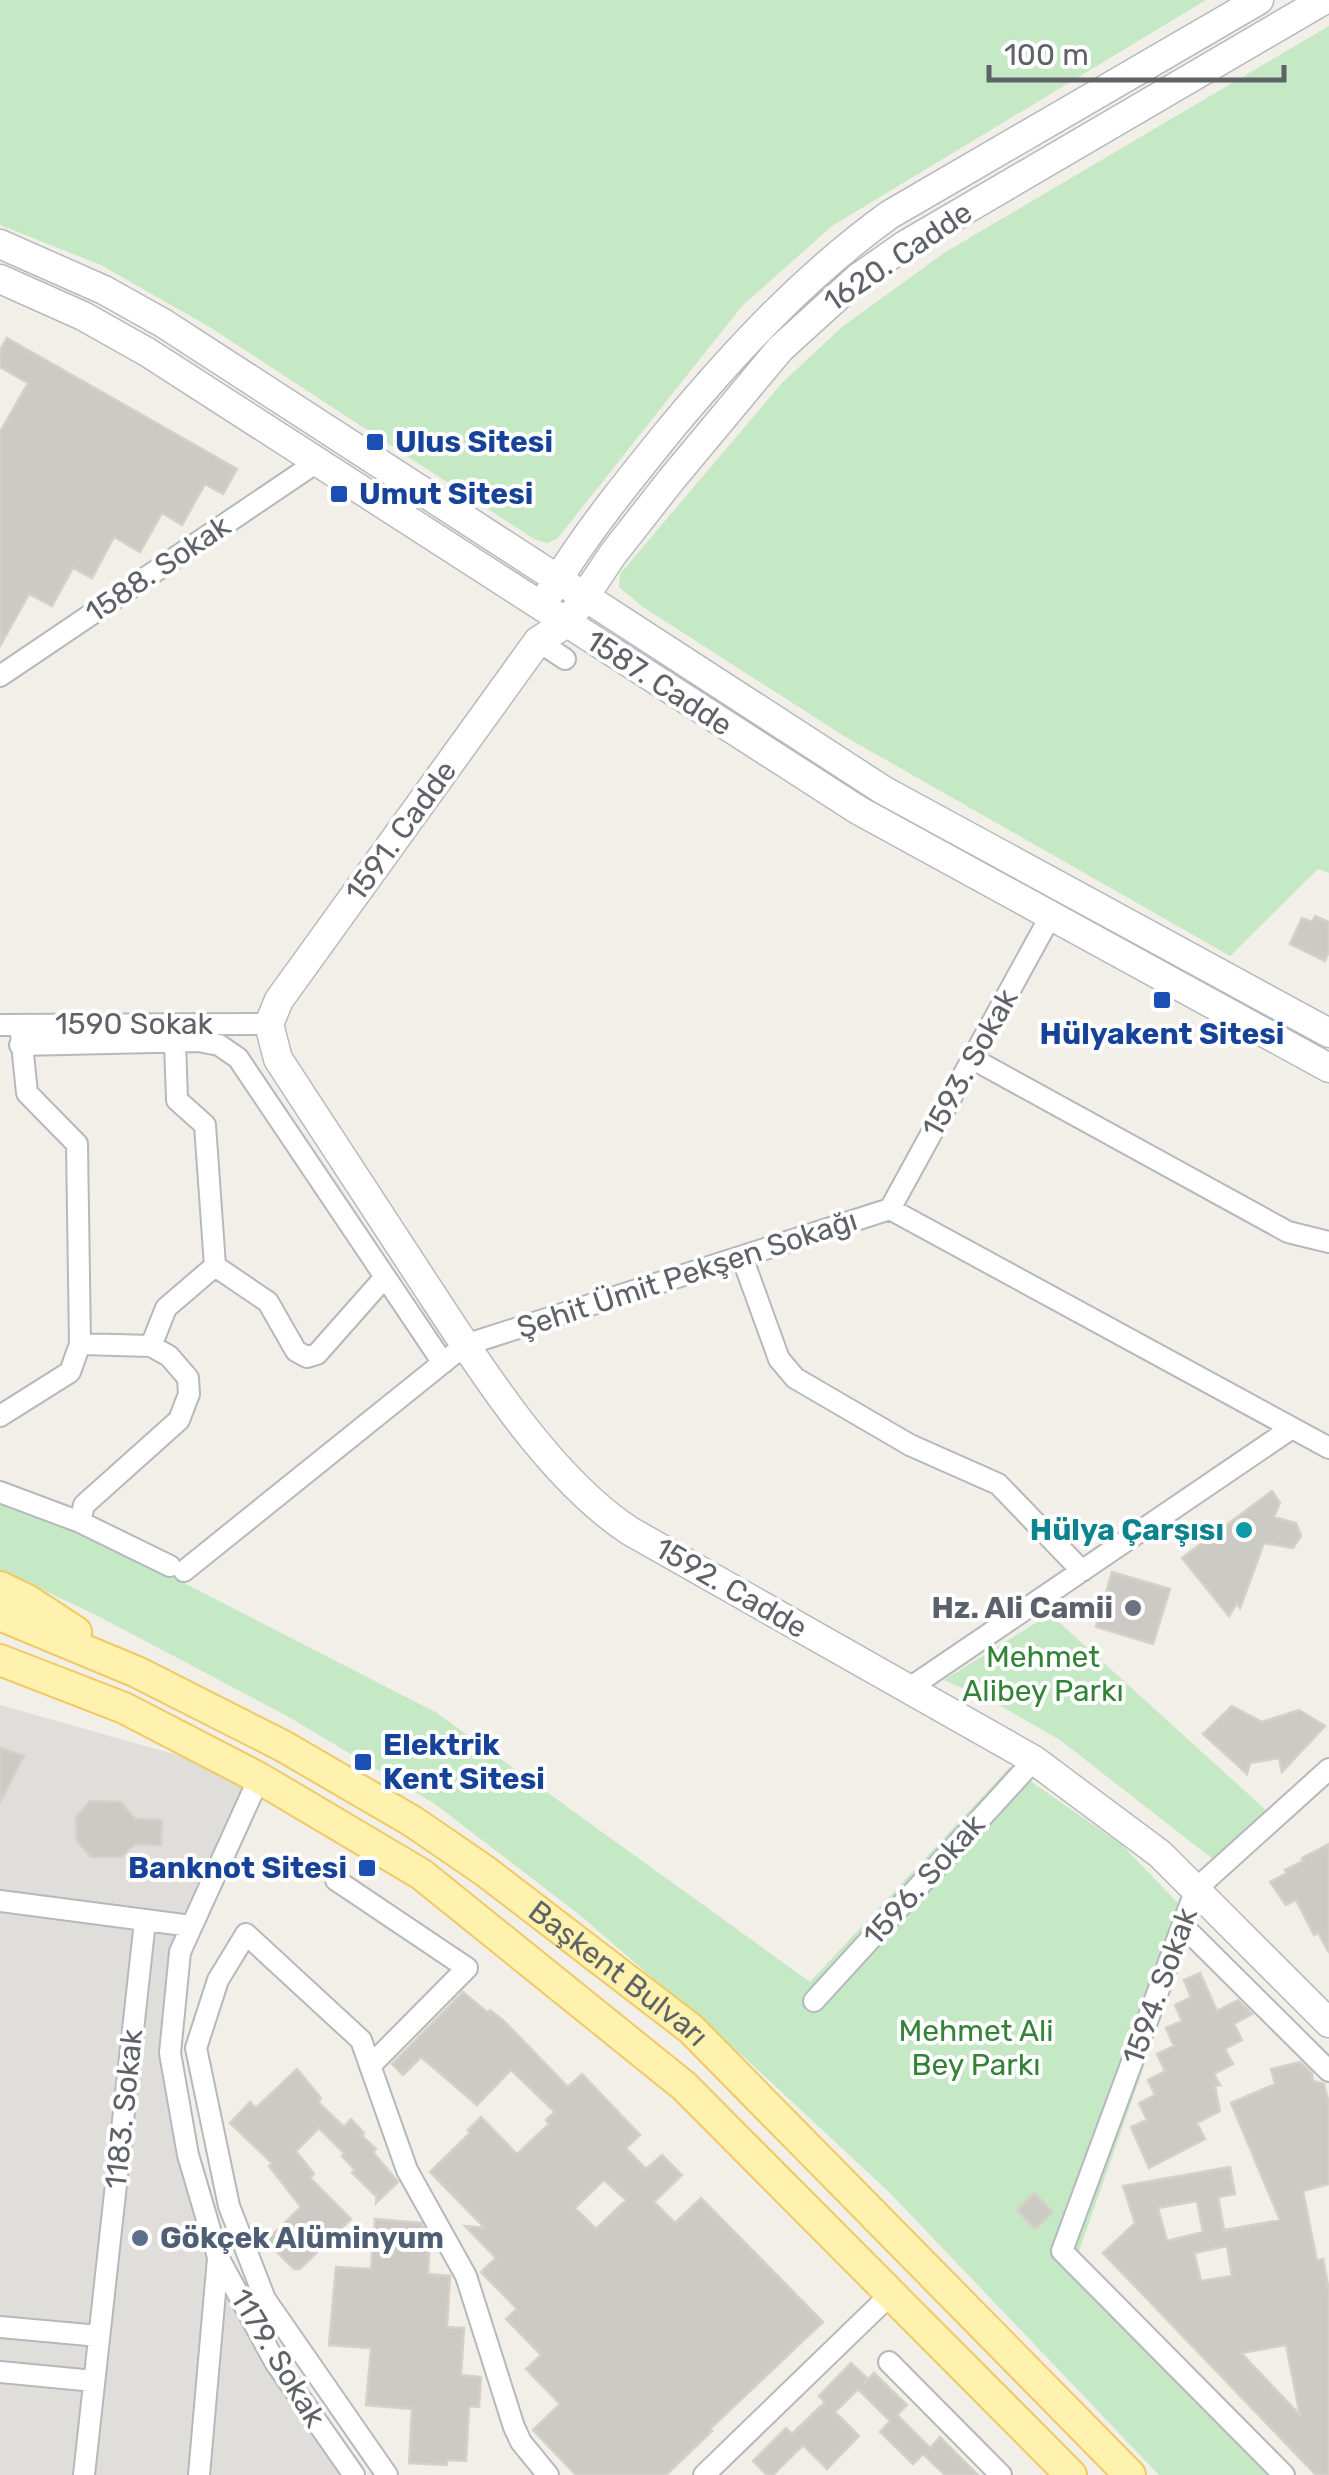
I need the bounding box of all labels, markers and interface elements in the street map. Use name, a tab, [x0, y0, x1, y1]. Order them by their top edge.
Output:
scale bar	[989, 20, 1284, 82]
text: 100 m	[1004, 37, 1089, 73]
street label: 1620. Cadde	[817, 194, 979, 320]
place label: Ulus Sitesi	[395, 424, 553, 460]
marker: Ulus Sitesi	[364, 431, 386, 453]
place label: Umut Sitesi	[359, 476, 533, 512]
marker: Umut Sitesi	[328, 483, 350, 505]
street label: 1588. Sokak	[79, 507, 238, 630]
street label: 1587. Cadde	[579, 622, 739, 744]
street label: 1591. Cadde	[338, 754, 464, 908]
street label: 1593. Sokak	[914, 982, 1026, 1143]
marker: Hülyakent Sitesi	[1151, 989, 1173, 1011]
street label: 1590 Sokak	[55, 1006, 213, 1042]
place label: Hülyakent Sitesi	[1040, 1016, 1284, 1052]
street label: Şehit Ümit Pekşen Sokağı	[512, 1202, 862, 1346]
place label: Hülya Çarşısı	[1030, 1512, 1224, 1548]
marker: Hülya Çarşısı	[1233, 1519, 1255, 1541]
street label: 1592. Cadde	[648, 1530, 814, 1646]
place label: Hz. Ali Camii	[931, 1590, 1113, 1626]
marker: Hz. Ali Camii	[1122, 1597, 1144, 1619]
park label: Mehmet Alibey Parkı	[962, 1639, 1124, 1709]
place label: Elektrik Kent Sitesi	[383, 1727, 545, 1797]
marker: Elektrik Kent Sitesi	[352, 1751, 374, 1773]
street label: 1596. Sokak	[856, 1807, 993, 1953]
place label: Banknot Sitesi	[128, 1850, 347, 1886]
marker: Banknot Sitesi	[356, 1857, 378, 1879]
street label: Başkent Bulvarı	[521, 1893, 716, 2054]
street label: 1594. Sokak	[1115, 1902, 1205, 2069]
park label: Mehmet Ali Bey Parkı	[898, 2013, 1054, 2083]
street label: 1183. Sokak	[98, 2027, 150, 2191]
place label: Gökçek Alüminyum	[160, 2220, 444, 2256]
marker: Gökçek Alüminyum	[129, 2227, 151, 2249]
street label: 1179. Sokak	[223, 2282, 334, 2434]

